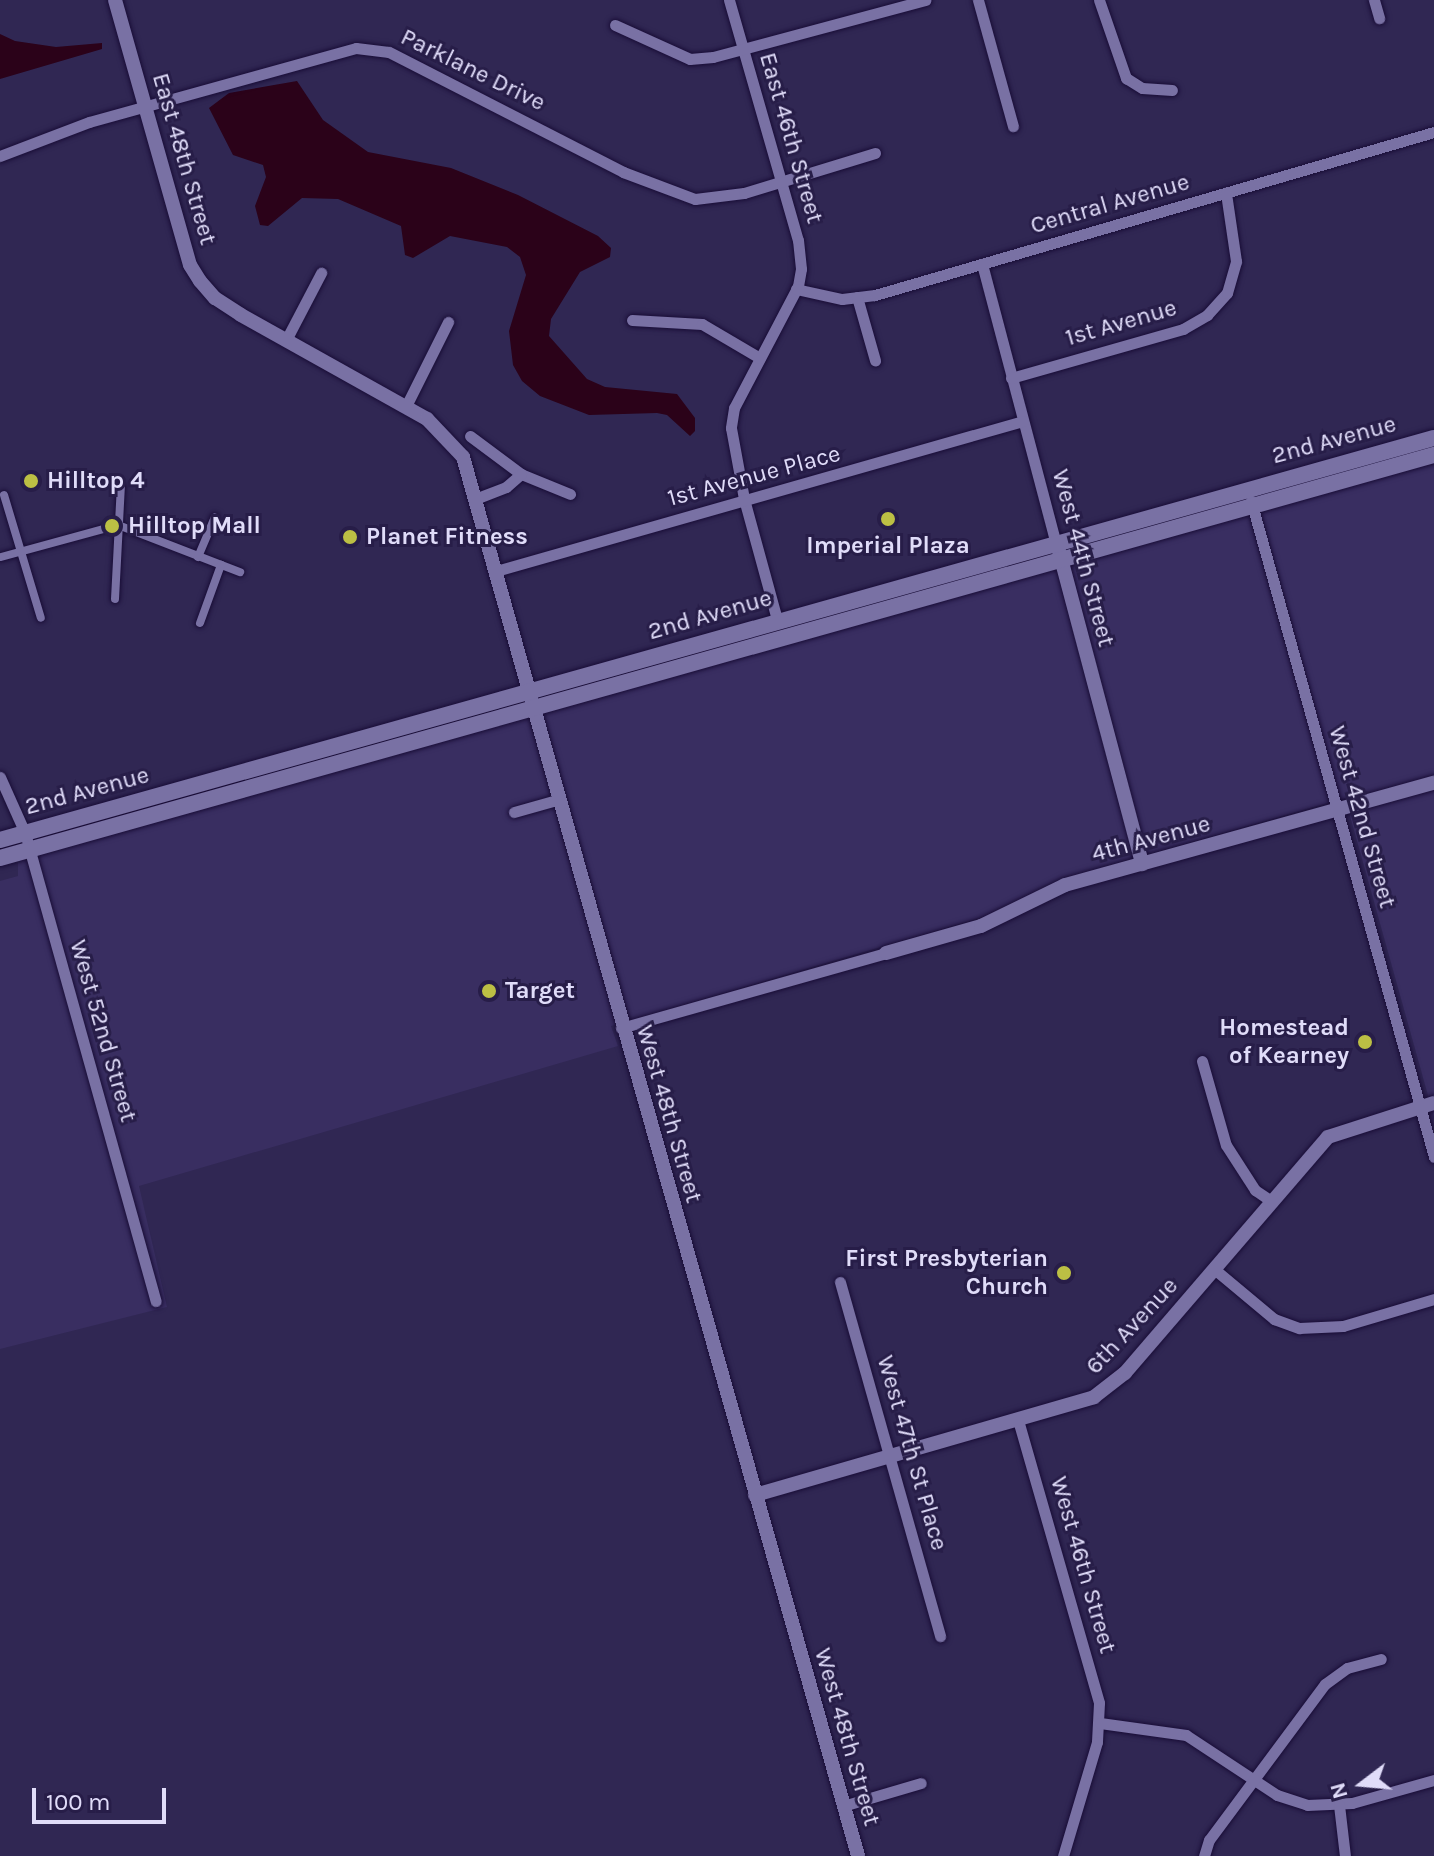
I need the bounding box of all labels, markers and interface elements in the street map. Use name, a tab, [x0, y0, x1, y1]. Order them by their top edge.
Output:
street label: Parklane Drive	[396, 23, 550, 117]
street label: East 46th Street	[753, 49, 829, 227]
street label: East 48th Street	[146, 70, 222, 248]
street label: Central Avenue	[1027, 168, 1193, 240]
street label: 1st Avenue	[1062, 293, 1180, 353]
street label: 2nd Avenue	[1269, 410, 1399, 470]
street label: 1st Avenue Place	[664, 439, 844, 513]
street label: West 44th Street	[1046, 466, 1120, 650]
place label: Hilltop 4	[47, 467, 144, 495]
marker: Hilltop 4	[22, 472, 40, 490]
marker: Imperial Plaza	[879, 510, 897, 528]
place label: Hilltop Mall	[128, 512, 261, 540]
marker: Hilltop Mall	[103, 517, 121, 535]
place label: Planet Fitness	[366, 523, 528, 551]
marker: Planet Fitness	[341, 528, 359, 546]
place label: Imperial Plaza	[806, 532, 970, 560]
street label: 2nd Avenue	[645, 584, 775, 646]
street label: West 42nd Street	[1322, 723, 1402, 911]
street label: 2nd Avenue	[22, 761, 152, 821]
street label: 4th Avenue	[1089, 809, 1213, 869]
street label: West 52nd Street	[63, 937, 143, 1125]
place label: Target	[505, 977, 575, 1005]
marker: Target	[480, 982, 498, 1000]
place label: Homestead of Kearney	[1219, 1014, 1349, 1070]
street label: West 48th Street	[630, 1022, 708, 1206]
marker: Homestead of Kearney	[1356, 1033, 1374, 1051]
place label: First Presbyterian Church	[845, 1245, 1048, 1301]
marker: First Presbyterian Church	[1055, 1264, 1073, 1282]
street label: 6th Avenue	[1080, 1272, 1184, 1380]
street label: West 47th St Place	[870, 1352, 954, 1554]
street label: West 46th Street	[1044, 1473, 1122, 1657]
street label: West 48th Street	[808, 1645, 886, 1829]
north arrow	[1322, 1744, 1402, 1824]
scale bar	[36, 1772, 170, 1822]
text: N	[1324, 1779, 1354, 1802]
text: 100 m	[46, 1788, 111, 1816]

